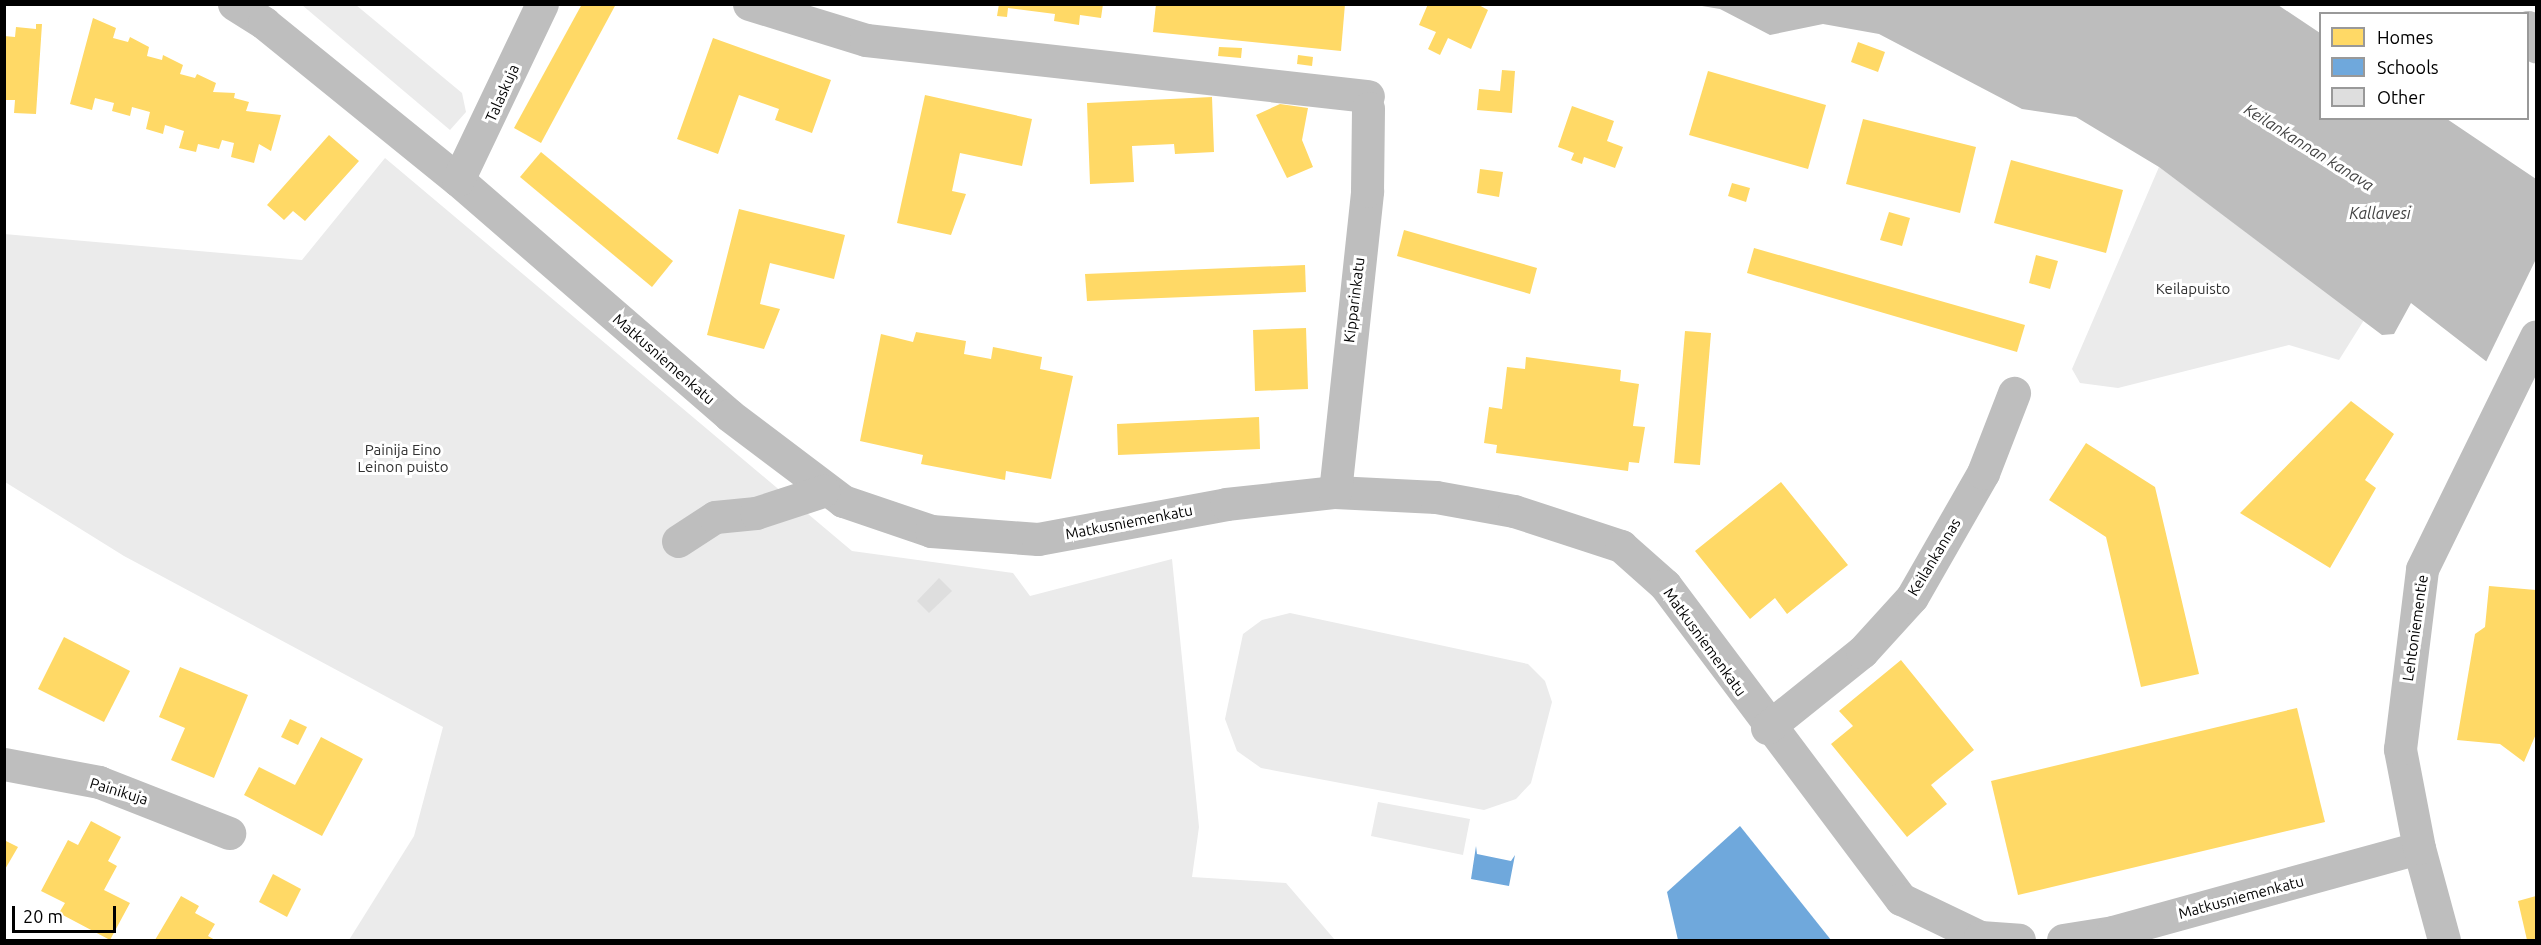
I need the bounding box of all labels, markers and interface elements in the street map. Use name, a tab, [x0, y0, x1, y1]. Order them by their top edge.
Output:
legend	[2319, 12, 2529, 120]
text: Homes	[2377, 27, 2433, 47]
text: Schools	[2377, 57, 2439, 77]
street label: Talaskuja	[481, 61, 523, 125]
text: Other	[2377, 87, 2425, 107]
water label: Keilankannan kanava	[2241, 99, 2377, 195]
water label: Kallavesi	[2349, 203, 2411, 223]
street label: Kipparinkatu	[1340, 256, 1368, 344]
park label: Keilapuisto	[2156, 280, 2230, 298]
street label: Matkusniemenkatu	[609, 310, 719, 408]
park label: Painija Eino Leinon puisto	[357, 440, 449, 475]
street label: Matkusniemenkatu	[1064, 501, 1194, 543]
street label: Keilankannas	[1904, 515, 1964, 599]
street label: Lehtoniementie	[2399, 574, 2431, 682]
street label: Matkusniemenkatu	[1660, 584, 1750, 700]
street label: Painikuja	[88, 774, 150, 808]
street label: Matkusniemenkatu	[2176, 872, 2306, 922]
scale bar	[15, 894, 118, 932]
text: 20 m	[23, 906, 63, 926]

